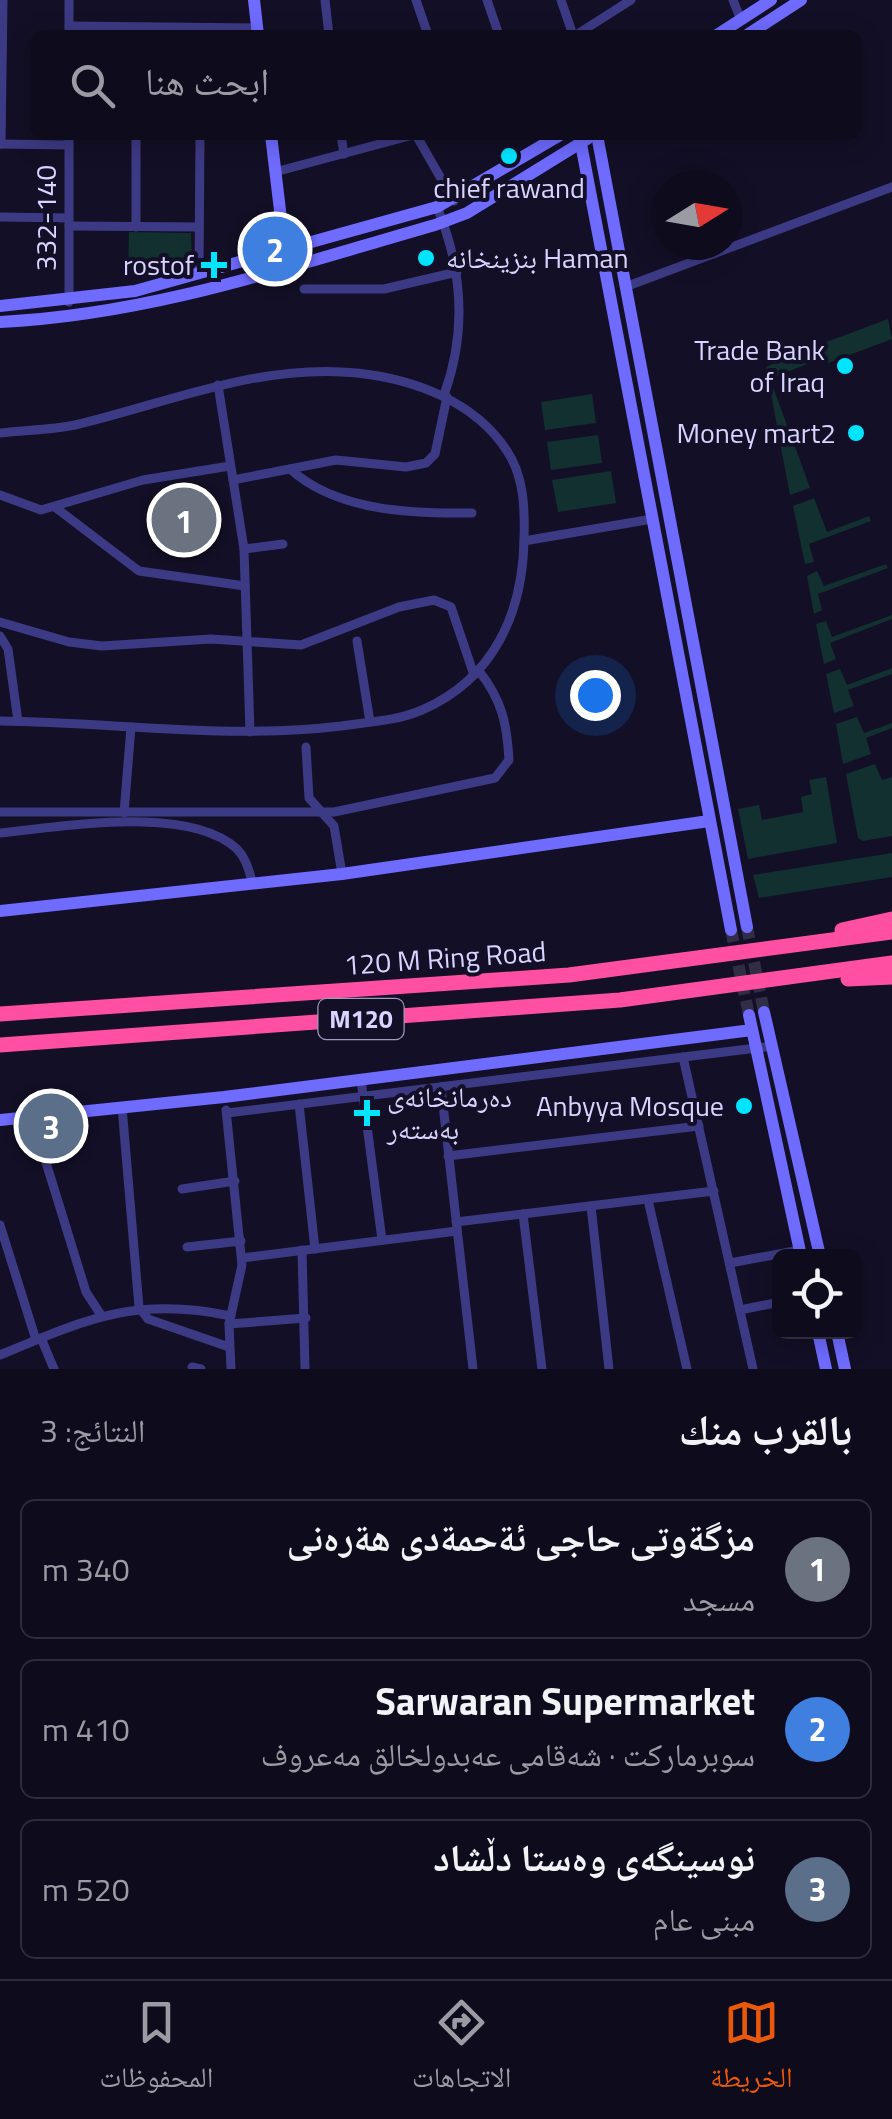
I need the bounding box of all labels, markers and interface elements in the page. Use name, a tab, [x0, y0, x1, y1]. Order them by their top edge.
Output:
search box	[30, 30, 862, 140]
text: ابحث هنا	[145, 52, 269, 110]
icon: search	[65, 58, 120, 113]
marker: chief rawand	[498, 145, 520, 167]
street label: 332-140	[24, 165, 67, 271]
place label: chief rawand	[433, 166, 585, 209]
north arrow	[652, 170, 742, 260]
pin: 2	[242, 212, 308, 286]
place label: بنزینخانە Haman	[446, 236, 629, 279]
place label: rostof	[123, 243, 195, 286]
marker: بنزینخانە Haman	[415, 247, 437, 269]
marker: rostof	[203, 254, 225, 276]
place label: Trade Bank of Iraq	[694, 328, 825, 403]
marker: Trade Bank of Iraq	[834, 355, 856, 377]
place label: Money mart2	[677, 411, 836, 454]
marker: Money mart2	[845, 422, 867, 444]
pin: 1	[152, 482, 216, 558]
your location	[570, 670, 621, 721]
street label: 120 M Ring Road	[342, 929, 547, 986]
road number: M120	[318, 999, 404, 1039]
place label: دەرمانخانەی بەستەر	[386, 1075, 512, 1150]
place label: Anbyya Mosque	[536, 1084, 724, 1127]
pin: 3	[18, 1088, 84, 1164]
marker: Anbyya Mosque	[733, 1095, 755, 1117]
marker: دەرمانخانەی بەستەر	[356, 1102, 378, 1124]
map controls	[772, 1249, 862, 1339]
button: locate	[772, 1249, 862, 1339]
text: بالقرب منك	[679, 1397, 852, 1461]
text: النتائج: 3	[40, 1406, 145, 1454]
text: مزگةوتی حاجی ئةحمةدی هةرەنی	[286, 1508, 755, 1566]
text: 340 m	[42, 1545, 130, 1593]
text: 1	[809, 1545, 826, 1593]
text: مسجد	[683, 1575, 755, 1623]
text: Sarwaran Supermarket	[375, 1672, 755, 1730]
text: 410 m	[42, 1705, 130, 1753]
text: 2	[809, 1705, 826, 1753]
text: سوبرماركت · شەقامی عەبدولخالق مەعروف	[261, 1730, 755, 1778]
text: نوسینگەی وەستا دڵشاد	[433, 1828, 755, 1886]
text: 520 m	[42, 1865, 130, 1913]
text: 3	[809, 1865, 826, 1913]
text: مبنى عام	[653, 1895, 755, 1943]
tab: المحفوظات	[99, 1995, 213, 2105]
tab: الاتجاهات	[412, 1995, 511, 2105]
tab: الخريطة	[710, 1995, 793, 2105]

